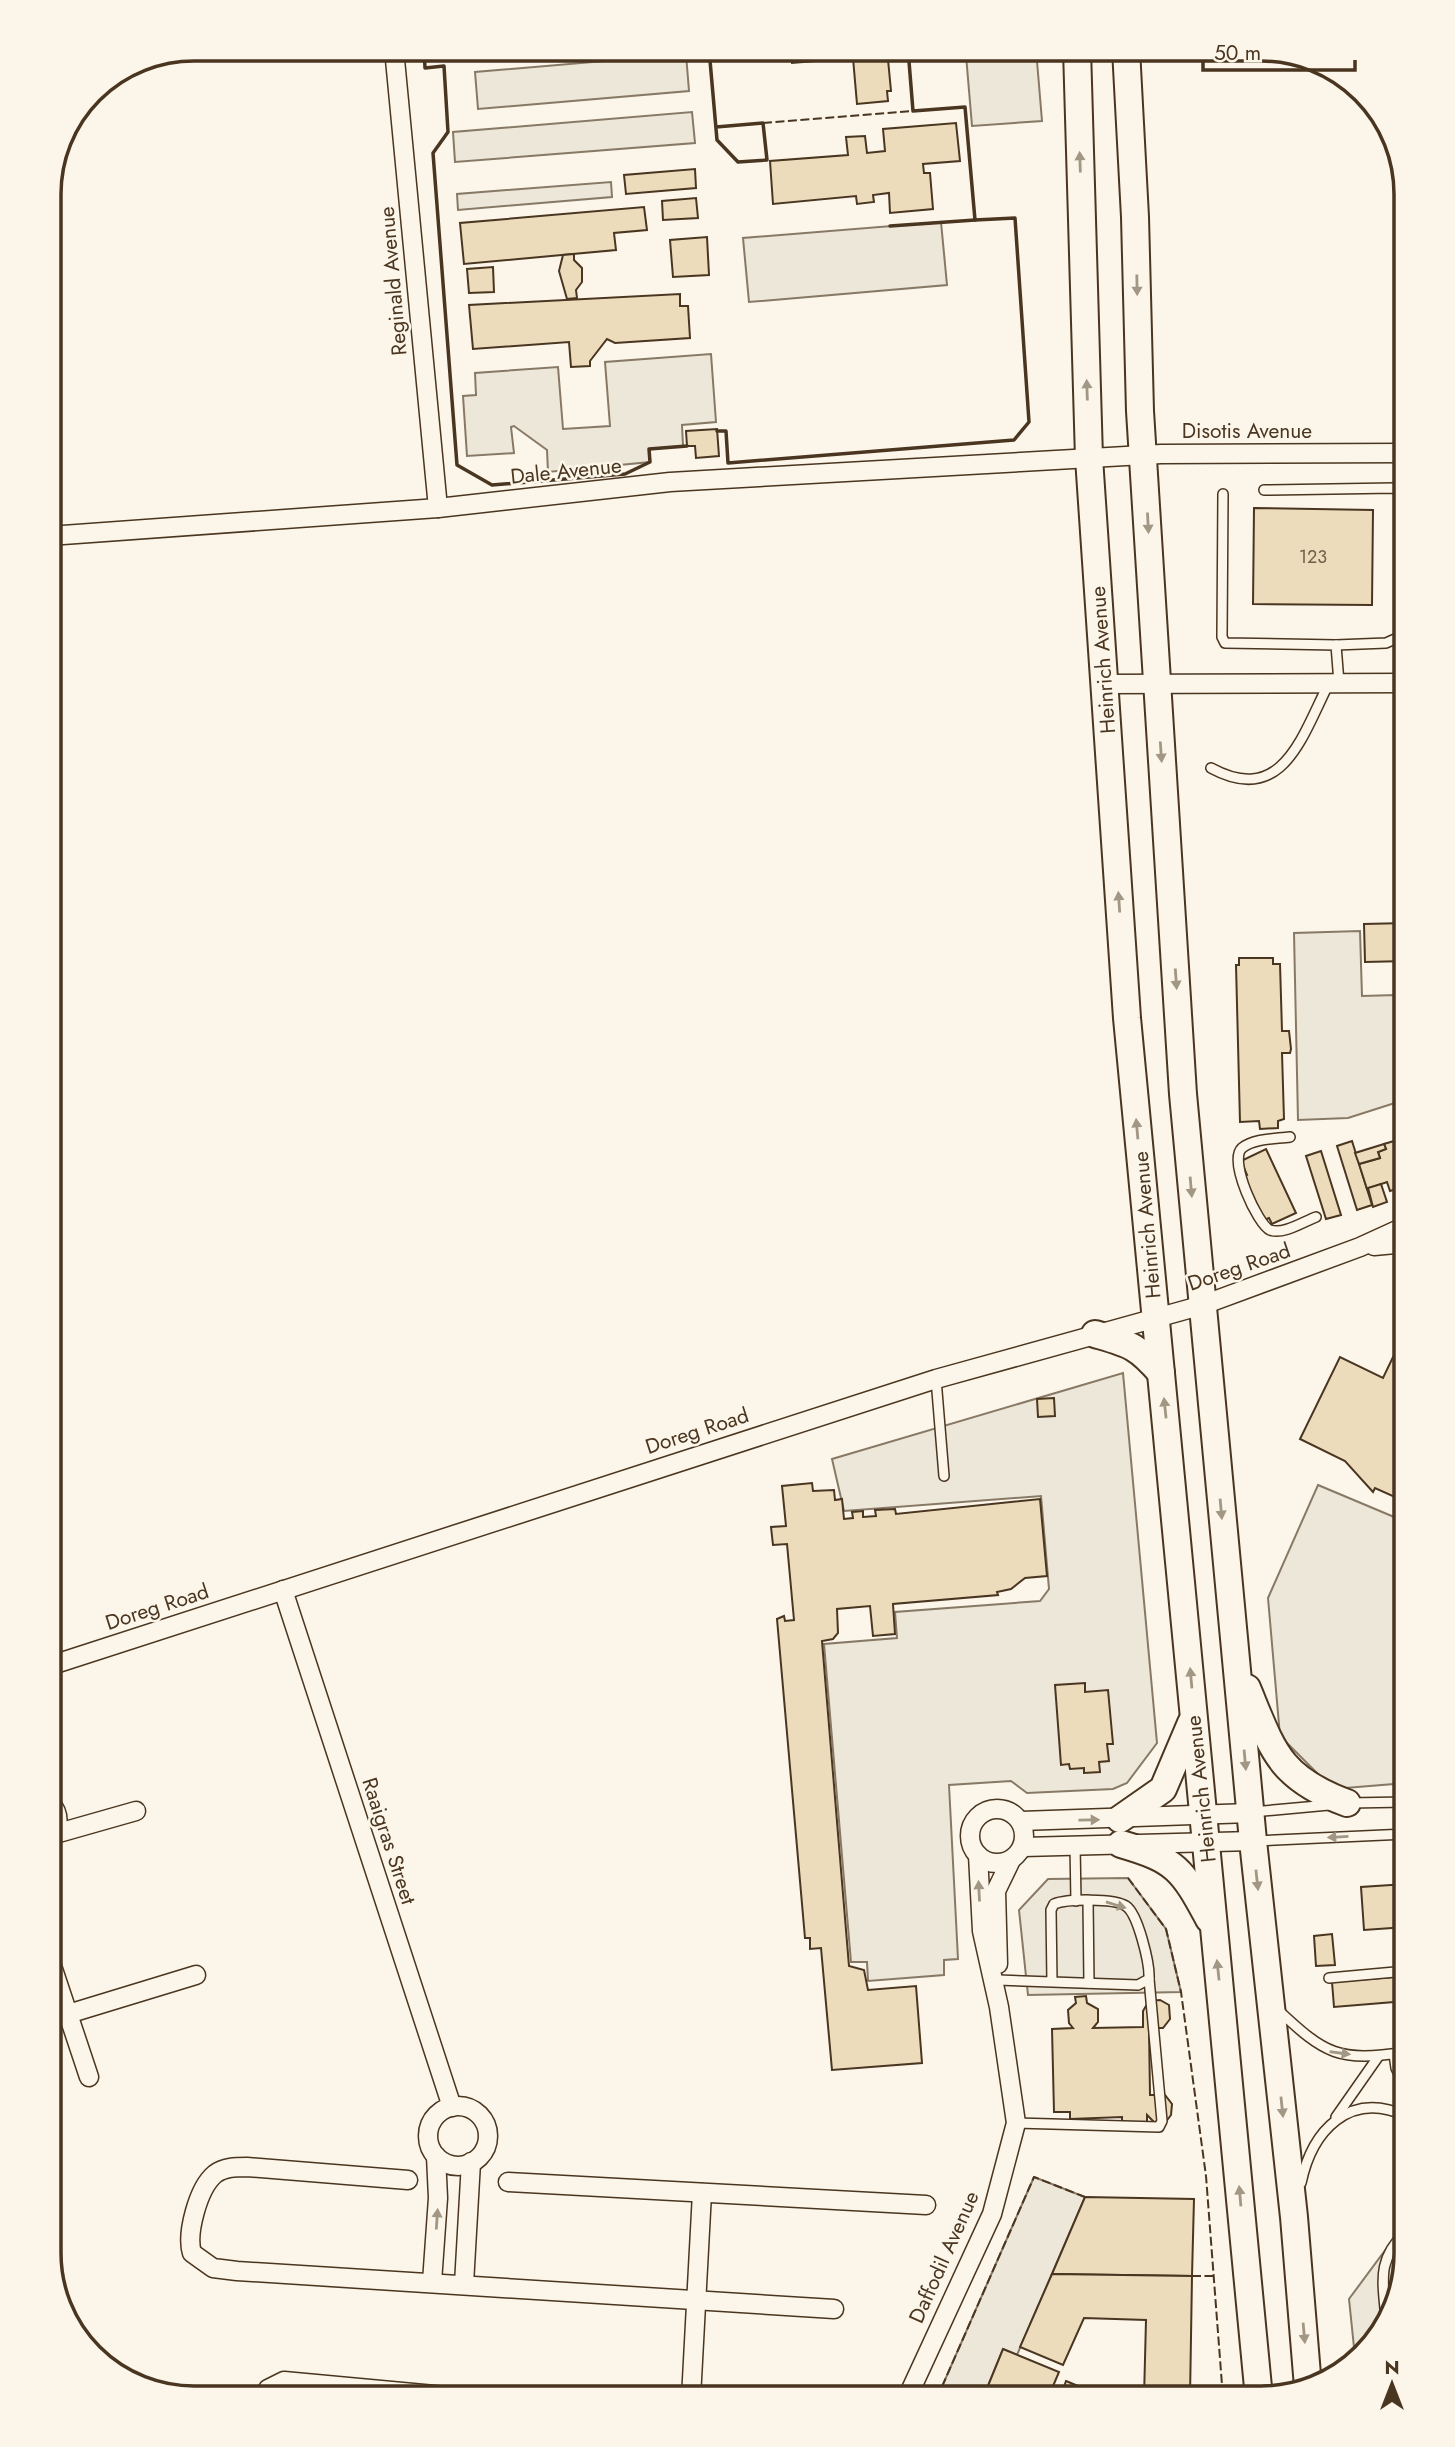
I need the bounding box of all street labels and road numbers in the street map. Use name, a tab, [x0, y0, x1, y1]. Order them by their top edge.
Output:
street label: Reginald Avenue	[372, 205, 414, 357]
street label: Disotis Avenue	[1182, 416, 1312, 446]
street label: Dale Avenue	[509, 450, 623, 492]
street label: Heinrich Avenue	[1083, 585, 1123, 735]
street label: Heinrich Avenue	[1126, 1150, 1168, 1300]
street label: Doreg Road	[1184, 1235, 1294, 1299]
street label: Doreg Road	[641, 1400, 753, 1462]
street label: Doreg Road	[101, 1576, 213, 1638]
street label: Heinrich Avenue	[1178, 1714, 1224, 1864]
street label: Raaigras Street	[354, 1774, 424, 1908]
street label: Daffodil Avenue	[901, 2186, 987, 2328]

